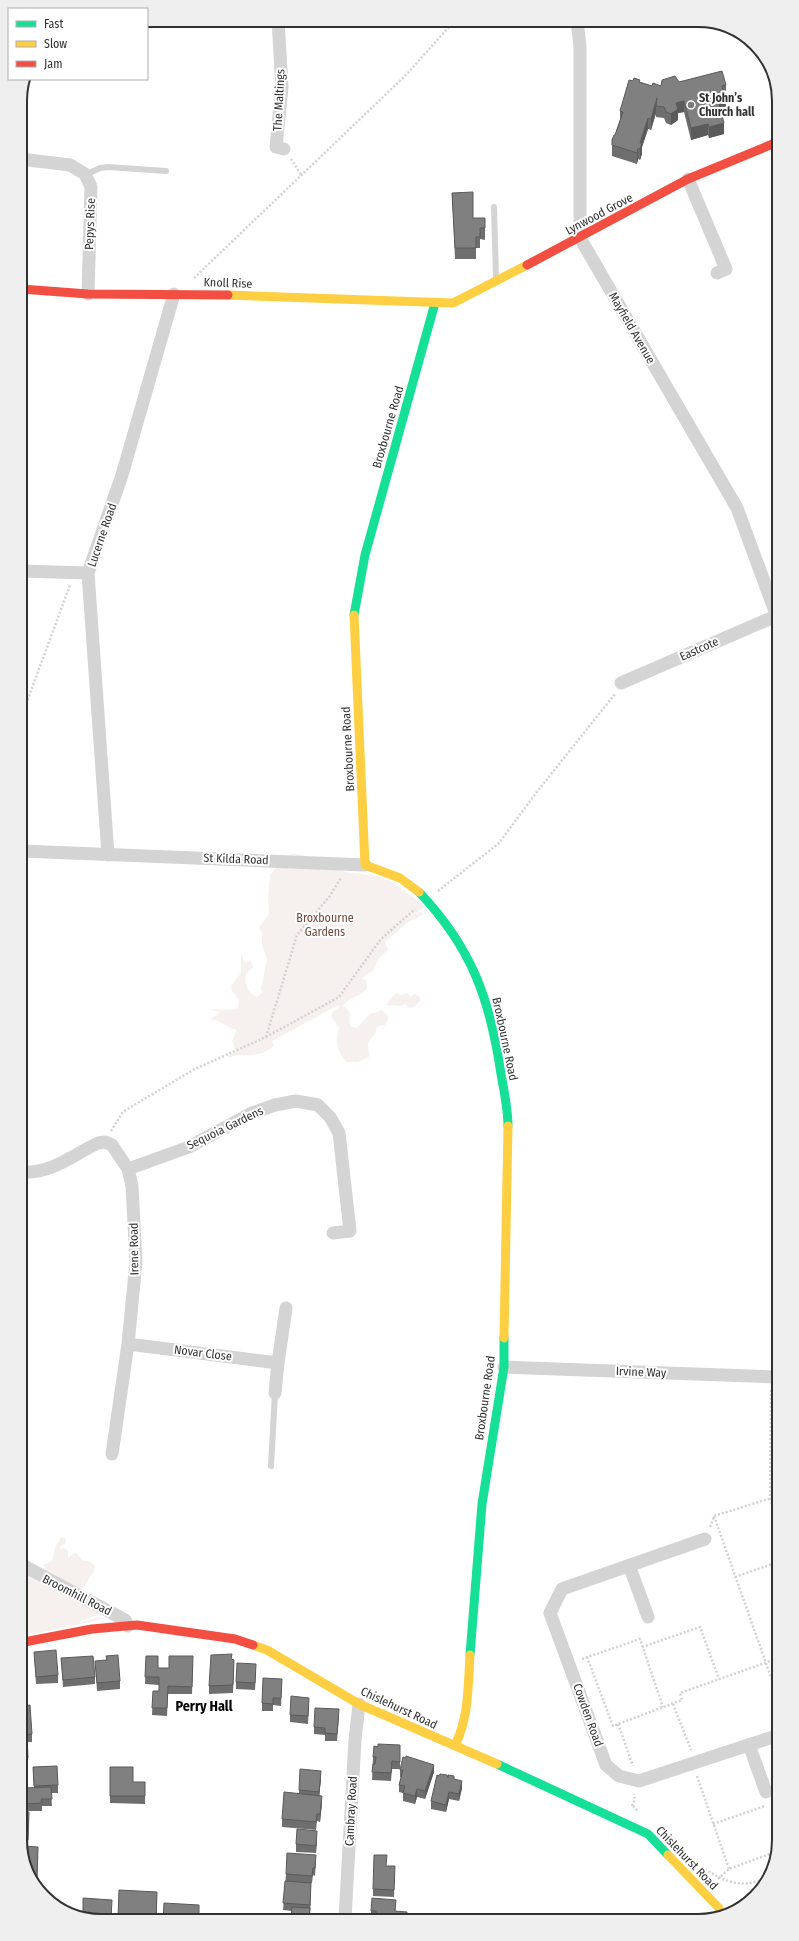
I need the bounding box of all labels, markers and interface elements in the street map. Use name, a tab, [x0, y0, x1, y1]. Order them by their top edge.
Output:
legend	[8, 8, 148, 80]
text: Fast	[44, 17, 63, 31]
text: Slow	[44, 37, 67, 51]
text: Jam	[44, 57, 62, 71]
street label: The Maltings	[270, 69, 288, 131]
place label: St John’s Church hall	[699, 91, 755, 119]
marker: St John’s Church hall	[686, 100, 696, 110]
street label: Lynwood Grove	[563, 190, 635, 238]
street label: Pepys Rise	[82, 198, 98, 250]
street label: Knoll Rise	[203, 275, 253, 291]
street label: Mayfield Avenue	[606, 290, 658, 366]
street label: Broxbourne Road	[370, 384, 406, 470]
street label: Lucerne Road	[85, 501, 119, 569]
street label: Eastcote	[677, 634, 721, 664]
street label: Broxbourne Road	[339, 706, 357, 792]
street label: St Kilda Road	[203, 851, 269, 867]
park label: Broxbourne Gardens	[296, 911, 354, 939]
street label: Broxbourne Road	[489, 996, 521, 1082]
street label: Sequoia Gardens	[185, 1104, 265, 1152]
street label: Irene Road	[127, 1222, 141, 1276]
street label: Novar Close	[173, 1343, 233, 1363]
street label: Broxbourne Road	[472, 1355, 498, 1441]
street label: Irvine Way	[616, 1364, 667, 1380]
street label: Broomhill Road	[40, 1572, 114, 1618]
street label: Cowden Road	[570, 1681, 606, 1749]
street label: Chislehurst Road	[358, 1684, 440, 1732]
district label: Perry Hall	[175, 1698, 233, 1715]
street label: Cambray Road	[342, 1776, 360, 1846]
street label: Chislehurst Road	[653, 1823, 721, 1893]

